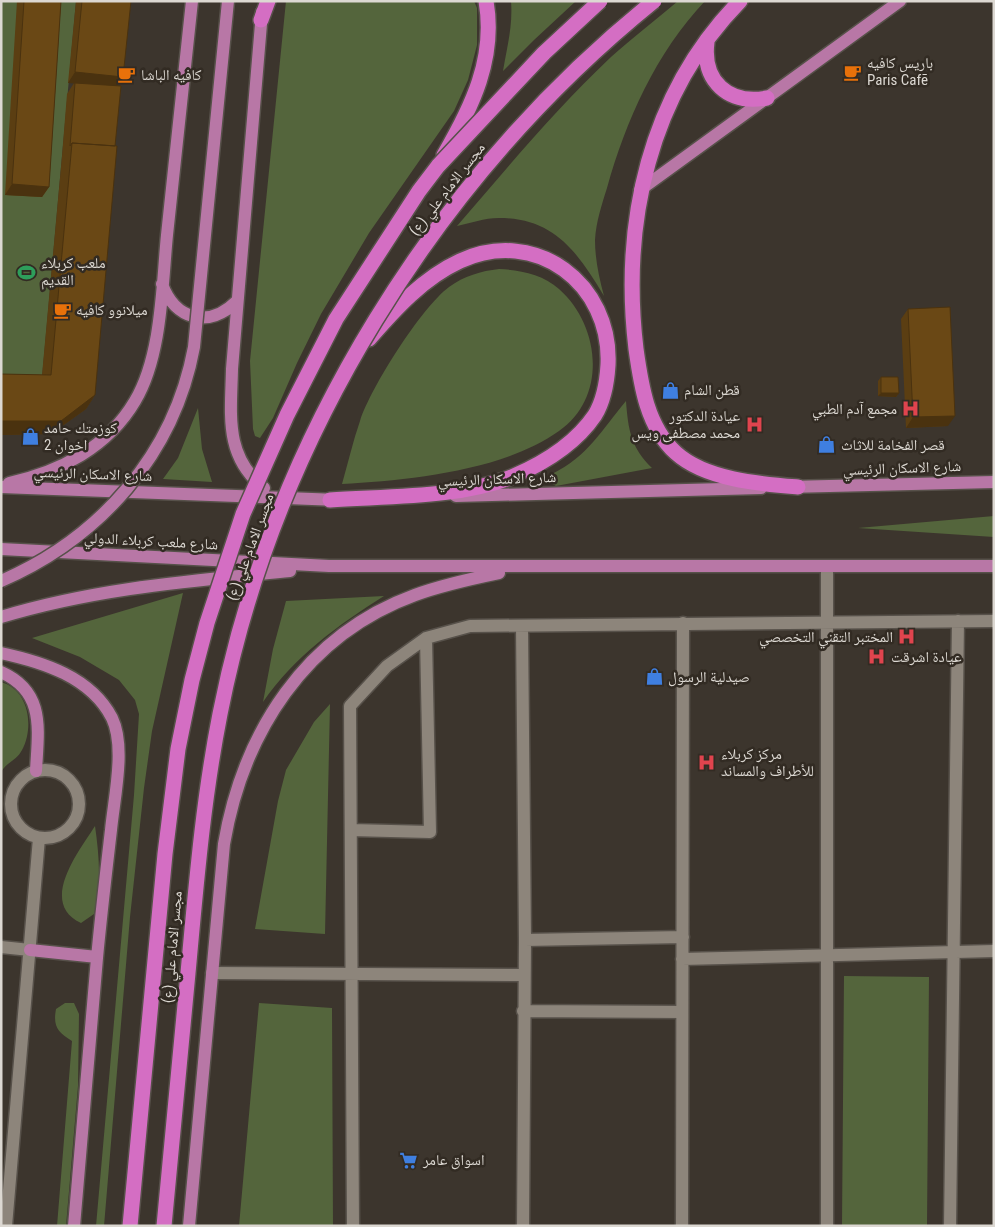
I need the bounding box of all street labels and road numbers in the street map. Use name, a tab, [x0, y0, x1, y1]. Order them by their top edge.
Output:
street label: مجسر الامام علي (ع)	[405, 139, 491, 241]
street label: شارع الاسكان الرئيسي	[842, 457, 962, 482]
street label: شارع الاسكان الرئيسي	[33, 463, 153, 488]
street label: شارع الاسكان الرئيسي	[437, 468, 557, 493]
street label: مجسر الامام علي (ع)	[222, 491, 280, 604]
street label: شارع ملعب كربلاء الدولي	[83, 528, 219, 556]
street label: مجسر الامام علي (ع)	[158, 890, 189, 1004]

